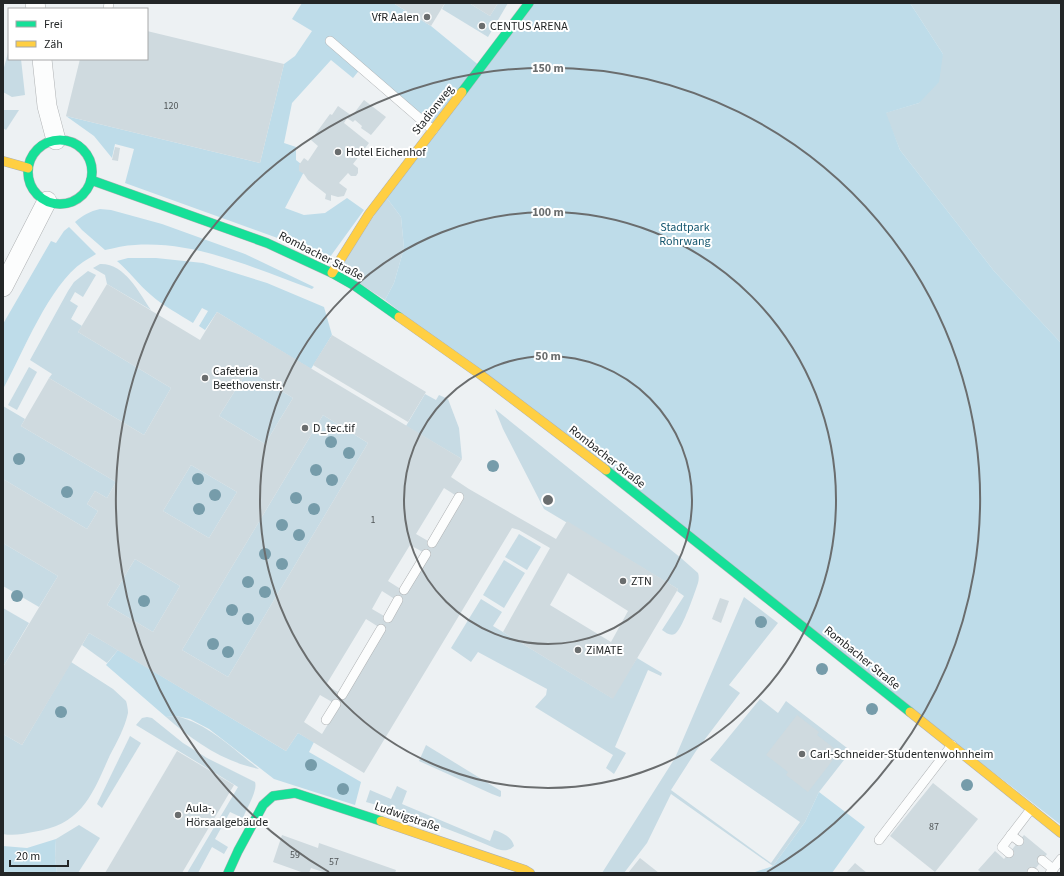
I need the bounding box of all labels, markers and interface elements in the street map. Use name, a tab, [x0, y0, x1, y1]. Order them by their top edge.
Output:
legend	[8, 8, 148, 60]
place label: VfR Aalen	[372, 9, 419, 26]
marker: VfR Aalen	[422, 12, 432, 22]
text: Frei	[44, 16, 63, 33]
place label: CENTUS ARENA	[490, 18, 568, 35]
marker: CENTUS ARENA	[477, 21, 487, 31]
text: Zäh	[44, 36, 63, 53]
text: 150 m	[532, 60, 564, 77]
street label: Stadionweg	[408, 81, 458, 139]
house number: 120	[164, 99, 178, 113]
place label: Hotel Eichenhof	[346, 144, 426, 161]
marker: Hotel Eichenhof	[333, 147, 343, 157]
text: 100 m	[532, 204, 564, 221]
park label: Stadtpark Rohrwang	[659, 219, 711, 250]
street label: Rombacher Straße	[276, 227, 366, 285]
text: 50 m	[535, 348, 561, 365]
place label: Cafeteria Beethovenstr.	[213, 363, 282, 394]
marker: Cafeteria Beethovenstr.	[200, 373, 210, 383]
place label: D_tec.tif	[313, 420, 355, 437]
street label: Rombacher Straße	[565, 422, 649, 492]
marker: D_tec.tif	[300, 423, 310, 433]
centre of rings	[541, 493, 555, 507]
house number: 1	[371, 513, 376, 527]
place label: ZTN	[631, 573, 652, 590]
marker: ZTN	[618, 576, 628, 586]
street label: Rombacher Straße	[820, 622, 904, 694]
place label: ZiMATE	[586, 642, 623, 659]
marker: ZiMATE	[573, 645, 583, 655]
place label: Carl-Schneider-Studentenwohnheim	[810, 746, 993, 763]
marker: Carl-Schneider-Studentenwohnheim	[797, 749, 807, 759]
street label: Ludwigstraße	[372, 798, 442, 836]
place label: Aula-, Hörsaalgebäude	[186, 800, 268, 831]
marker: Aula-, Hörsaalgebäude	[173, 810, 183, 820]
house number: 87	[929, 820, 939, 834]
scale bar	[10, 842, 68, 868]
text: 20 m	[16, 848, 40, 865]
house number: 59	[290, 848, 300, 862]
house number: 57	[329, 855, 339, 869]

